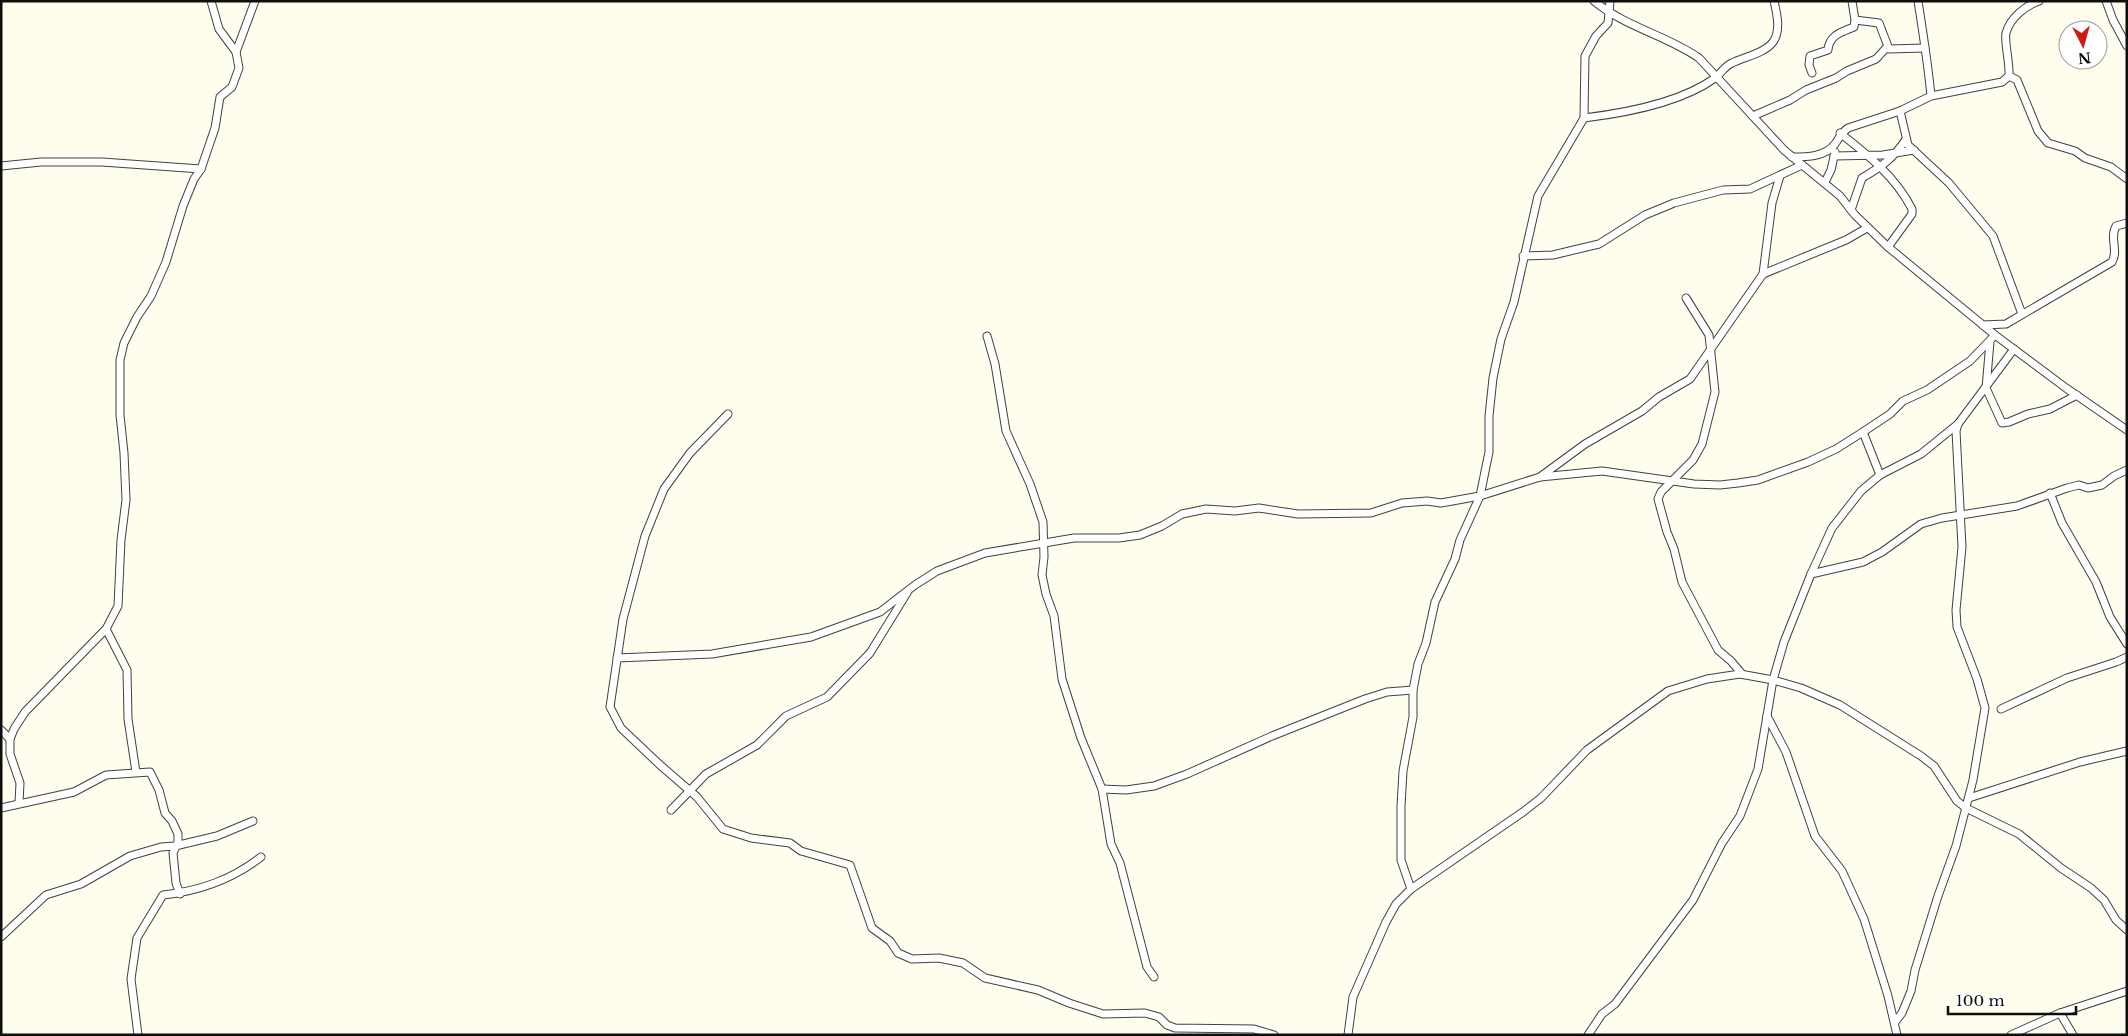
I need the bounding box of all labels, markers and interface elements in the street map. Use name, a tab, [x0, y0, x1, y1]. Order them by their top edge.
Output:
north arrow	[2058, 20, 2108, 70]
text: N	[2077, 48, 2092, 68]
scale bar	[1948, 984, 2076, 1016]
text: 100 m	[1956, 991, 2005, 1010]

